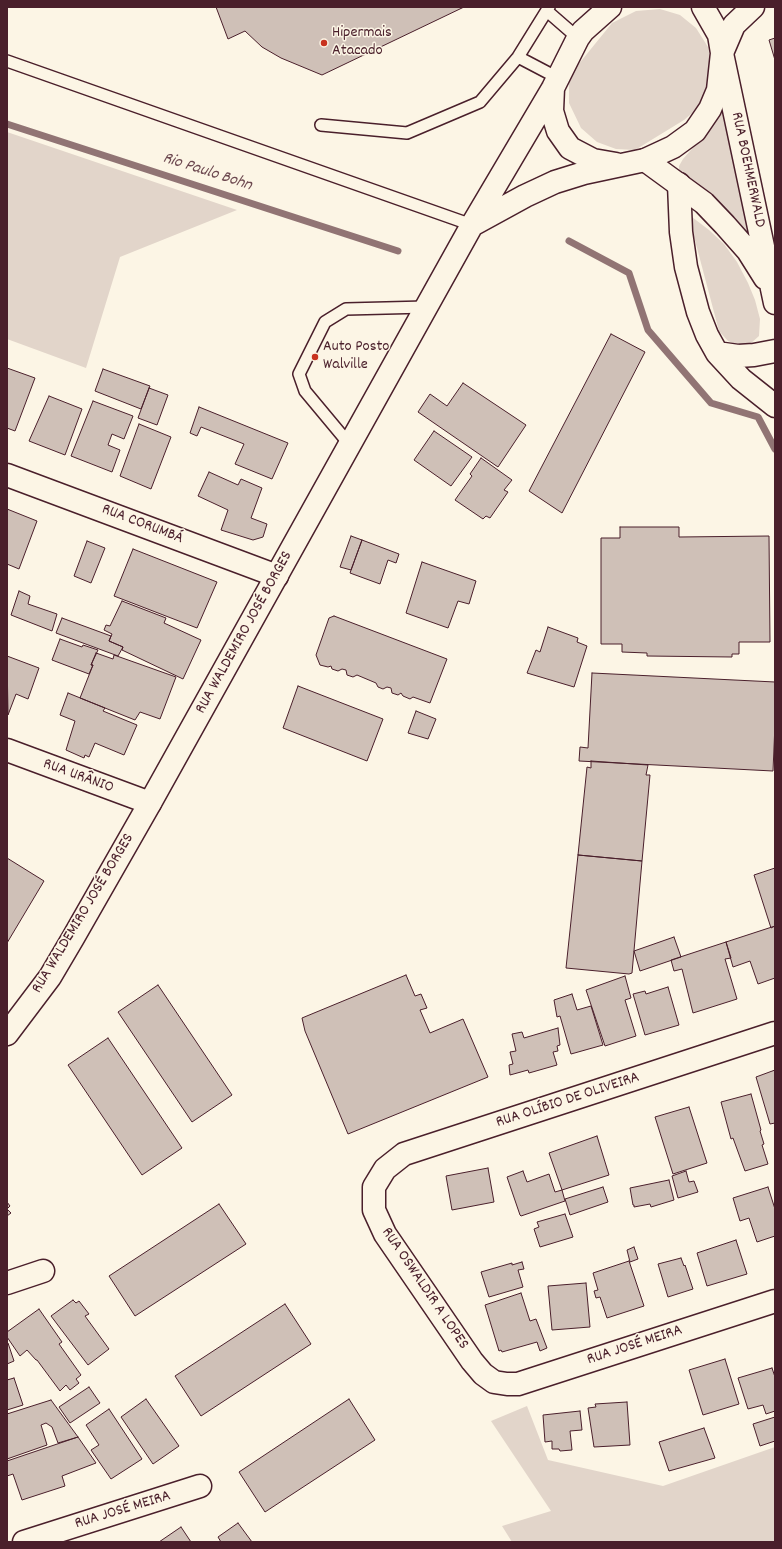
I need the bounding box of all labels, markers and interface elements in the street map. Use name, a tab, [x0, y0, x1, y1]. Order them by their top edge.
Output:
place label: Hipermais Atacado	[332, 24, 392, 62]
marker: Hipermais Atacado	[319, 38, 329, 48]
street label: RUA BOEHMERWALD	[725, 111, 769, 229]
water label: Rio Paulo Bohn	[160, 149, 254, 197]
place label: Auto Posto Walville	[323, 338, 389, 376]
marker: Auto Posto Walville	[310, 352, 320, 362]
street label: RUA CORUMBÁ	[99, 501, 185, 549]
street label: RUA WALDEMIRO JOSÉ BORGES	[192, 548, 298, 718]
street label: RUA URÂNIO	[40, 755, 116, 799]
street label: RUA WALDEMIRO JOSÉ BORGES	[29, 831, 139, 997]
street label: RUA OLÍBIO DE OLIVEIRA	[494, 1069, 642, 1133]
street label: RUA OSWALDIR A LOPES	[376, 1224, 472, 1354]
street label: RUA JOSÉ MEIRA	[585, 1322, 685, 1370]
street label: RUA JOSÉ MEIRA	[73, 1487, 173, 1535]

